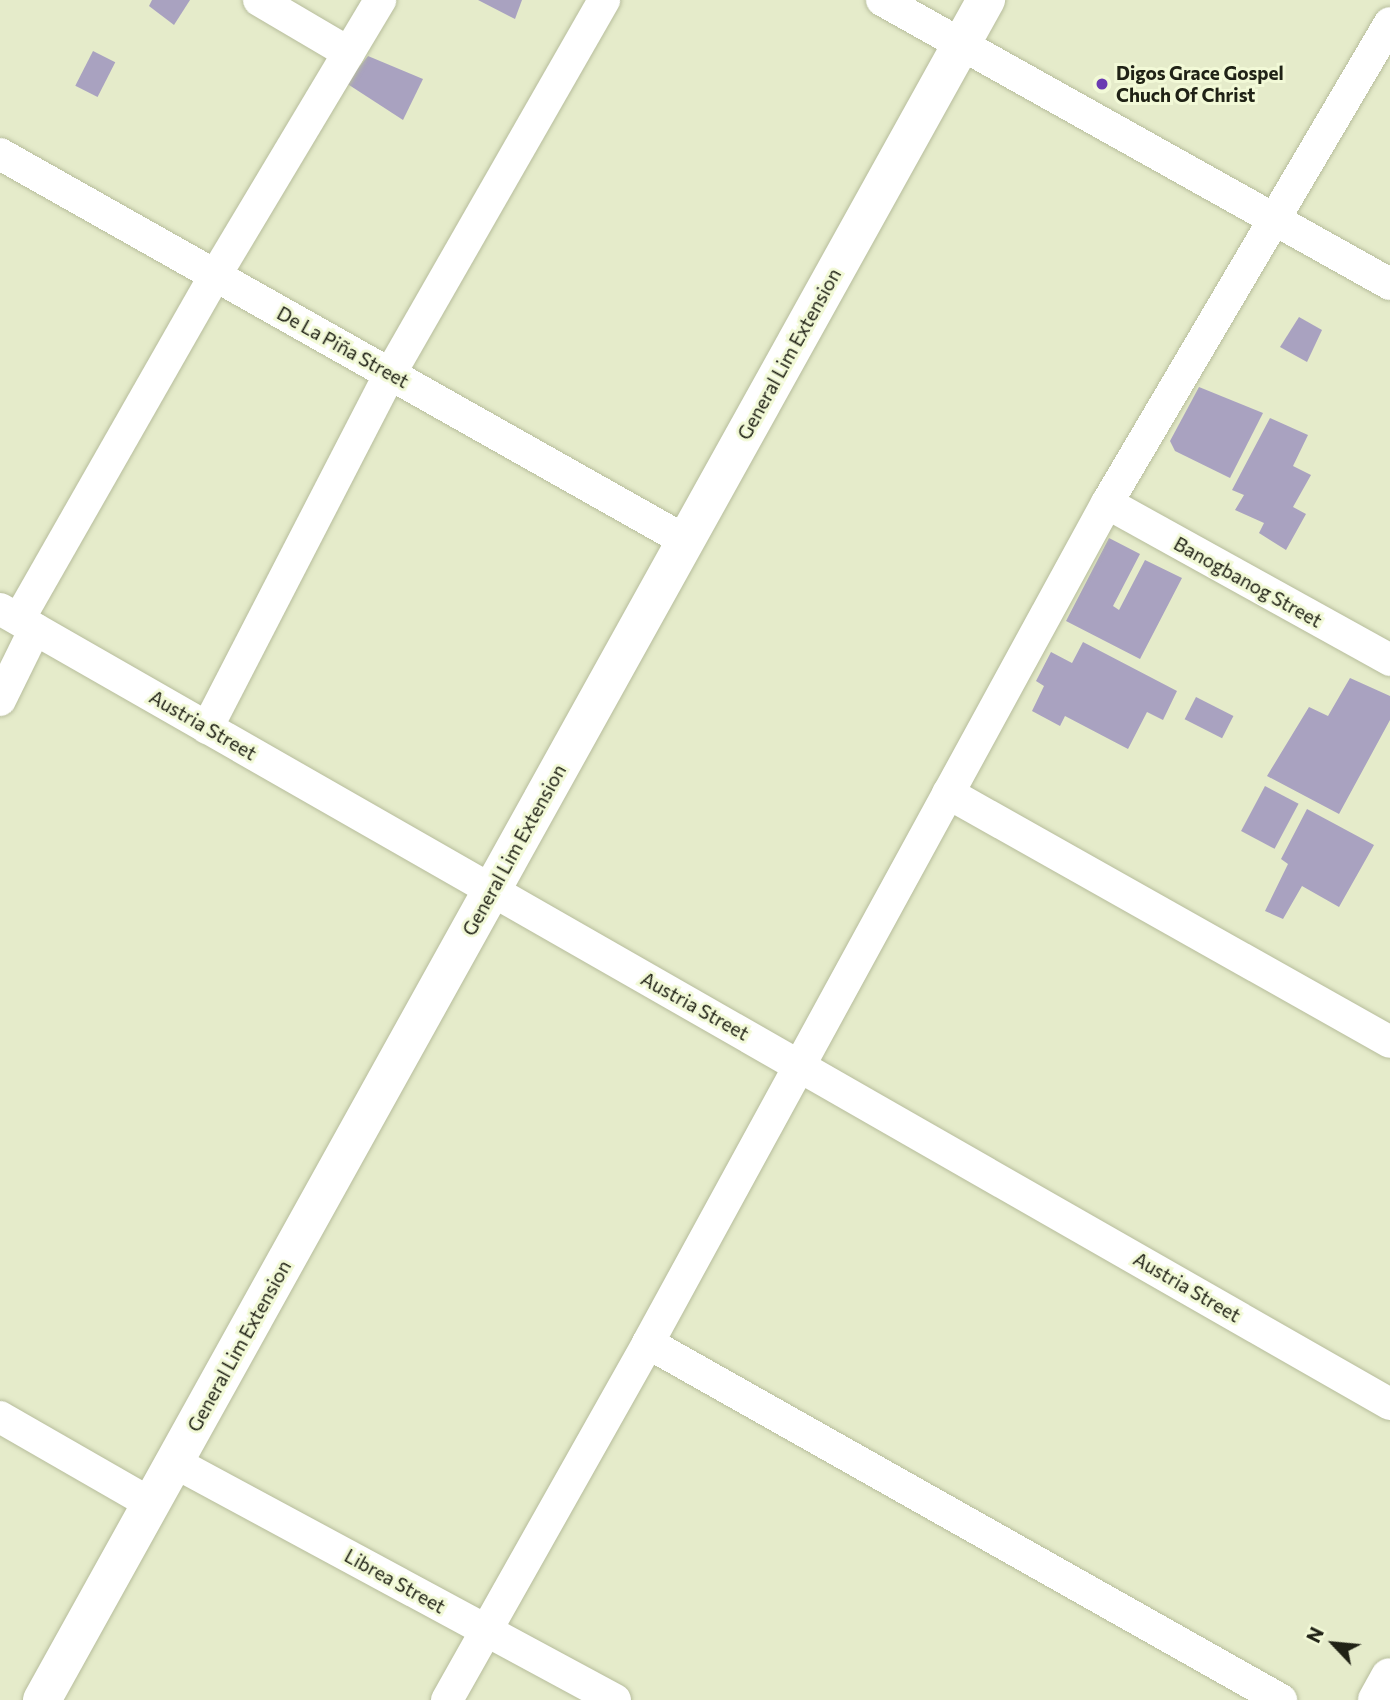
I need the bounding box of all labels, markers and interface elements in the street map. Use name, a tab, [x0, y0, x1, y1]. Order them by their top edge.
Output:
place label: Digos Grace Gospel Chuch Of Christ	[1116, 62, 1284, 106]
marker: Digos Grace Gospel Chuch Of Christ	[1094, 76, 1110, 92]
street label: General Lim Extension	[732, 264, 846, 444]
street label: De La Piña Street	[273, 301, 413, 393]
street label: Banogbanog Street	[1170, 532, 1326, 632]
street label: Austria Street	[145, 685, 261, 765]
street label: General Lim Extension	[457, 760, 571, 940]
street label: Austria Street	[637, 967, 753, 1045]
street label: Austria Street	[1129, 1247, 1245, 1327]
street label: General Lim Extension	[182, 1256, 296, 1436]
street label: Librea Street	[341, 1544, 449, 1618]
north arrow	[1299, 1609, 1369, 1679]
text: N	[1301, 1623, 1328, 1646]

